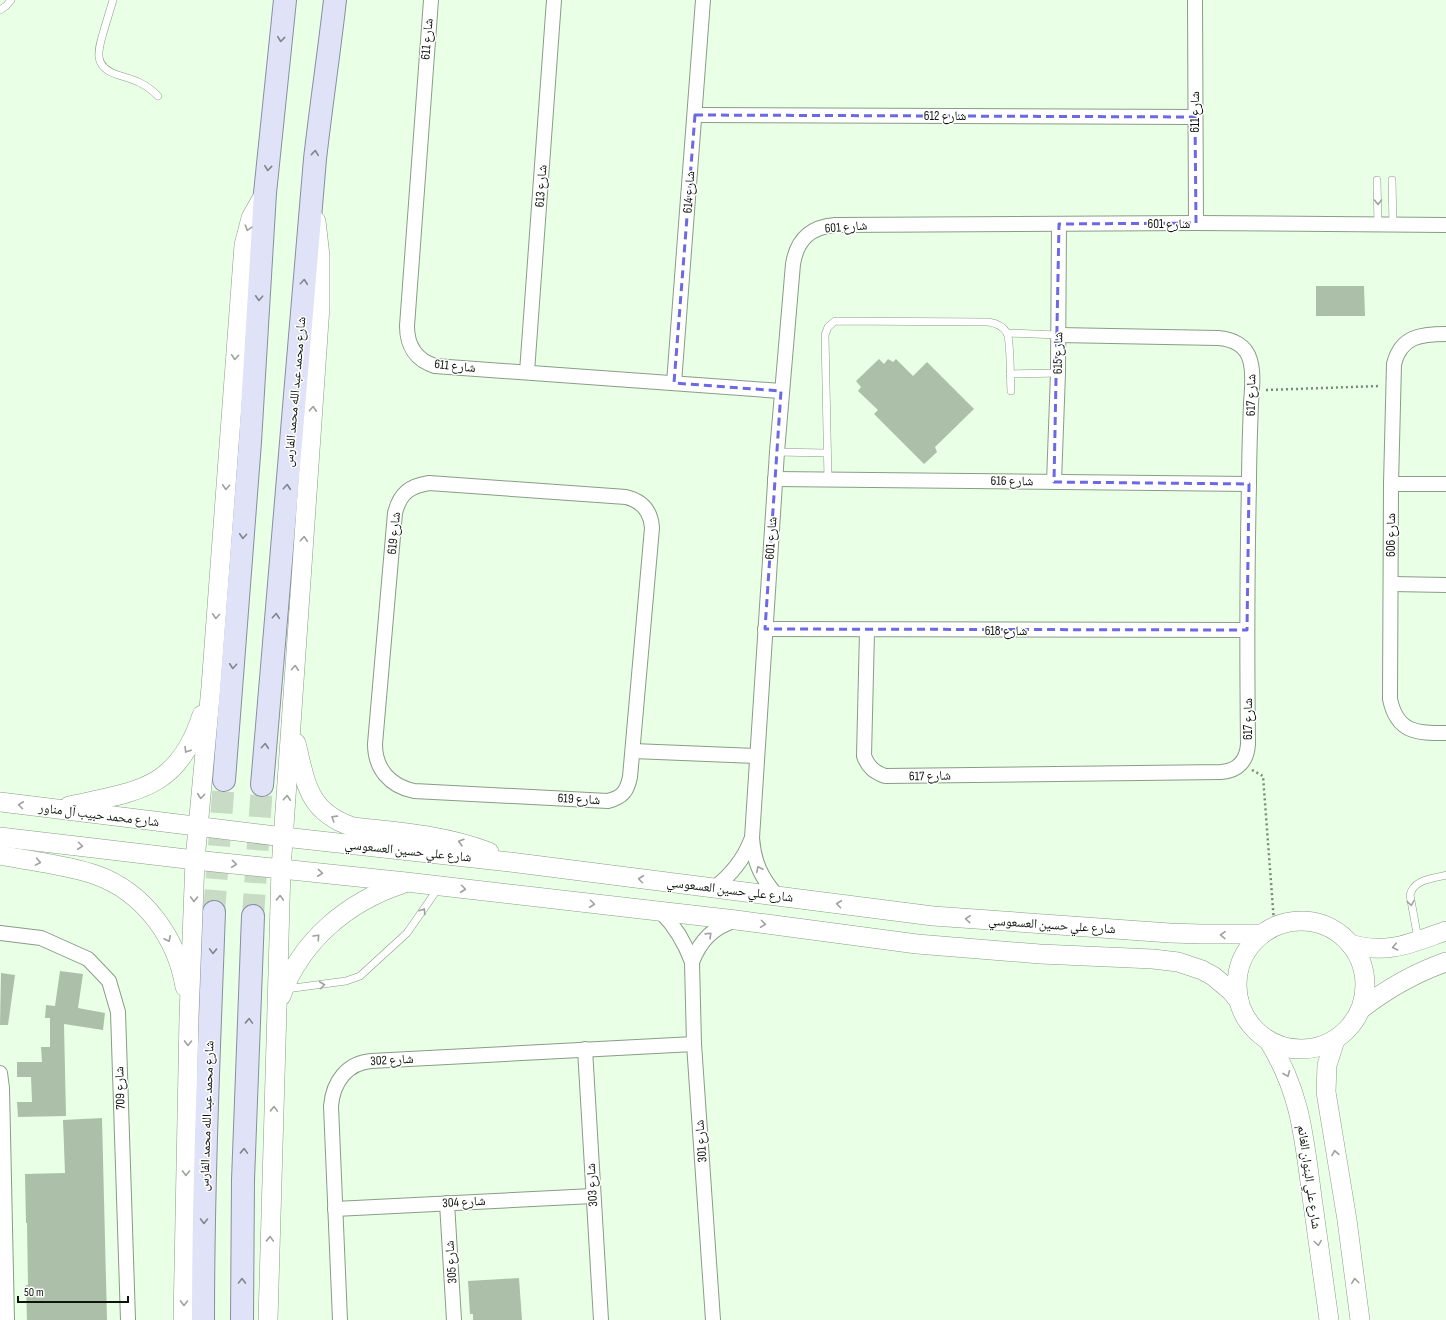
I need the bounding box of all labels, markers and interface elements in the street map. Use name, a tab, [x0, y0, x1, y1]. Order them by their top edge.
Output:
street label: شارع 611	[417, 18, 438, 60]
one-way arrow	[277, 36, 286, 42]
street label: شارع 611	[1187, 91, 1204, 133]
street label: شارع 612	[924, 108, 966, 125]
one-way arrow	[311, 150, 320, 156]
street label: شارع 613	[532, 164, 551, 208]
one-way arrow	[263, 165, 272, 171]
street label: شارع 614	[680, 170, 699, 214]
one-way arrow	[1373, 199, 1382, 205]
street label: شارع 601	[1148, 216, 1190, 233]
street label: شارع 601	[824, 218, 868, 237]
one-way arrow	[244, 224, 253, 231]
one-way arrow	[300, 279, 309, 285]
one-way arrow	[254, 295, 263, 301]
street label: شارع محمد عبد الله محمد الفارس	[280, 316, 311, 468]
street label: شارع 615	[1050, 332, 1067, 374]
one-way arrow	[231, 354, 240, 360]
street label: شارع 611	[433, 356, 477, 377]
street label: شارع 617	[1243, 374, 1260, 416]
one-way arrow	[309, 406, 318, 412]
street label: شارع 616	[990, 473, 1034, 490]
one-way arrow	[221, 484, 230, 490]
one-way arrow	[282, 484, 291, 490]
street label: شارع 619	[384, 511, 405, 555]
street label: شارع 606	[1383, 513, 1400, 557]
street label: شارع 601	[762, 516, 781, 560]
one-way arrow	[238, 533, 247, 539]
one-way arrow	[300, 536, 309, 542]
one-way arrow	[211, 613, 220, 619]
one-way arrow	[272, 613, 281, 619]
street label: شارع 618	[985, 623, 1027, 640]
one-way arrow	[228, 663, 237, 669]
one-way arrow	[291, 665, 300, 671]
street label: شارع 617	[1240, 698, 1257, 740]
one-way arrow	[261, 743, 270, 749]
one-way arrow	[184, 746, 192, 753]
street label: شارع 617	[909, 768, 951, 785]
street label: شارع 619	[557, 790, 601, 809]
one-way arrow	[197, 793, 206, 799]
one-way arrow	[282, 795, 291, 801]
street label: شارع محمد حبيب آل مناور	[37, 800, 160, 831]
one-way arrow	[18, 801, 24, 810]
one-way arrow	[331, 816, 338, 823]
street label: شارع علي حسين العسعوسي	[343, 836, 472, 868]
one-way arrow	[458, 838, 465, 847]
one-way arrow	[77, 841, 83, 850]
one-way arrow	[35, 858, 41, 866]
one-way arrow	[231, 859, 237, 868]
one-way arrow	[756, 866, 764, 873]
one-way arrow	[317, 868, 323, 877]
street label: شارع علي حسين العسعوسي	[665, 874, 794, 908]
one-way arrow	[638, 875, 644, 884]
one-way arrow	[460, 884, 466, 893]
one-way arrow	[276, 895, 285, 901]
one-way arrow	[190, 896, 198, 902]
one-way arrow	[589, 899, 595, 908]
one-way arrow	[836, 900, 842, 909]
one-way arrow	[1406, 900, 1415, 906]
one-way arrow	[418, 908, 426, 915]
street label: شارع علي حسين العسعوسي	[988, 913, 1116, 940]
one-way arrow	[965, 915, 971, 924]
one-way arrow	[760, 919, 766, 928]
one-way arrow	[1220, 931, 1226, 939]
one-way arrow	[704, 933, 712, 940]
one-way arrow	[163, 935, 171, 942]
one-way arrow	[312, 935, 319, 942]
one-way arrow	[1392, 942, 1399, 950]
one-way arrow	[208, 948, 217, 954]
one-way arrow	[319, 981, 325, 990]
one-way arrow	[245, 1018, 253, 1024]
one-way arrow	[184, 1040, 193, 1046]
street label: شارع محمد عبد الله محمد الفارس	[196, 1040, 219, 1192]
street label: شارع 302	[370, 1051, 414, 1070]
street label: شارع 709	[111, 1066, 130, 1110]
one-way arrow	[1282, 1071, 1290, 1078]
one-way arrow	[270, 1106, 278, 1112]
street label: شارع 301	[692, 1119, 711, 1163]
street label: شارع علي البنوان الغانم	[1292, 1124, 1324, 1230]
one-way arrow	[240, 1148, 248, 1154]
one-way arrow	[1331, 1150, 1340, 1156]
street label: شارع 303	[583, 1163, 602, 1207]
one-way arrow	[182, 1170, 190, 1176]
street label: شارع 304	[442, 1193, 486, 1212]
one-way arrow	[200, 1218, 208, 1224]
one-way arrow	[266, 1236, 274, 1242]
street label: شارع 305	[442, 1240, 461, 1284]
one-way arrow	[1313, 1240, 1322, 1246]
scale bar	[18, 1278, 128, 1304]
one-way arrow	[238, 1278, 246, 1284]
one-way arrow	[1351, 1278, 1360, 1284]
text: 50 m	[24, 1285, 44, 1300]
one-way arrow	[179, 1300, 188, 1306]

